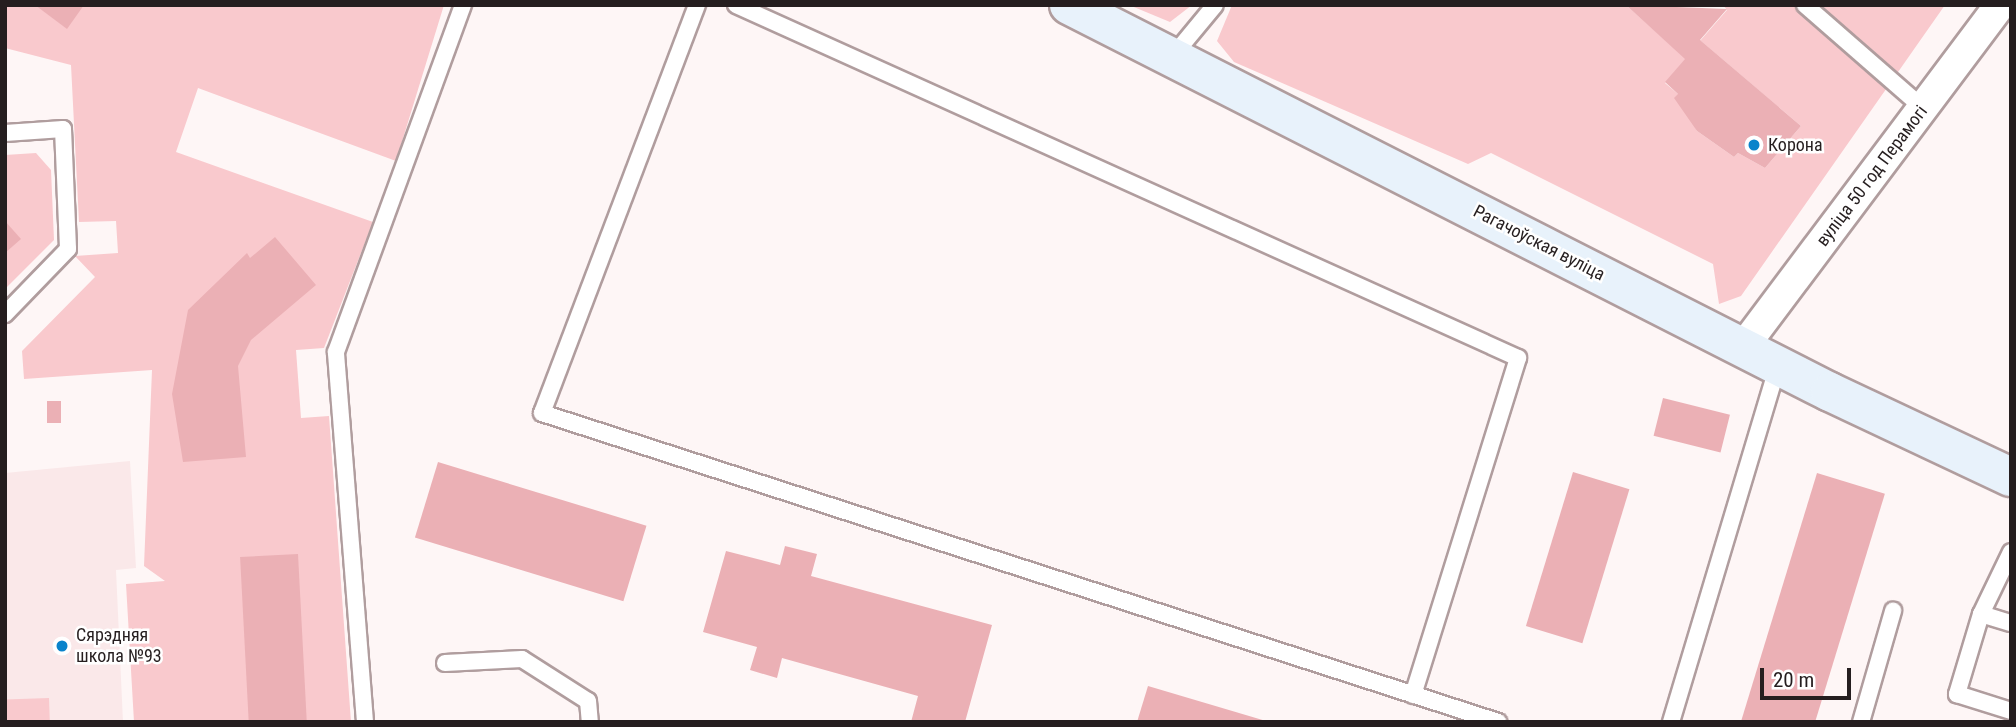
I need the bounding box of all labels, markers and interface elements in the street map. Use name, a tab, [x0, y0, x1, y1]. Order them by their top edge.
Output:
street label: вуліца 50 год Перамогі	[1812, 101, 1932, 251]
place label: Корона	[1768, 134, 1823, 156]
marker: Корона	[1746, 137, 1762, 153]
street label: Рагачоўская вуліца	[1470, 201, 1608, 285]
place label: Сярэдняя школа №93	[76, 625, 162, 668]
marker: Сярэдняя школа №93	[54, 638, 70, 654]
scale bar	[1764, 654, 1855, 698]
text: 20 m	[1773, 668, 1814, 692]

